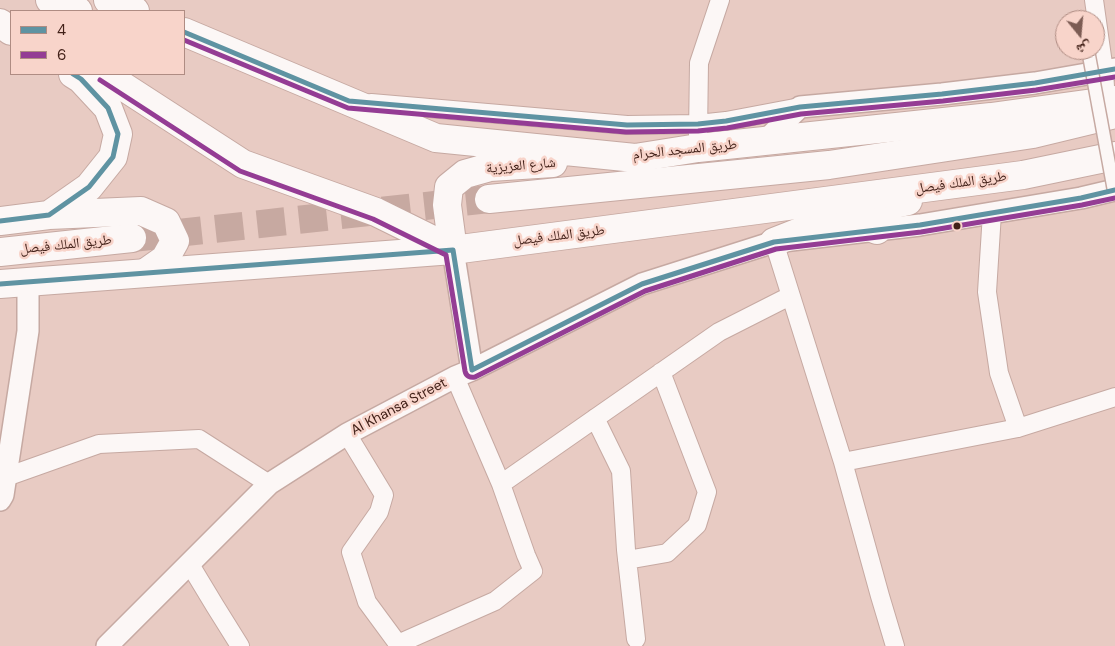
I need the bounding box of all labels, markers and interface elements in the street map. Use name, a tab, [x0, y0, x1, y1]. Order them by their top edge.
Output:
legend	[10, 10, 185, 75]
north arrow	[1055, 10, 1105, 60]
text: 4	[57, 20, 66, 40]
text: ش	[1074, 38, 1094, 59]
text: 6	[57, 45, 66, 65]
street label: طريق المسجد الحرام	[632, 136, 738, 164]
street label: شارع العزيزية	[486, 155, 556, 177]
street label: طريق الملك فيصل	[914, 168, 1008, 198]
unlabelled marker	[952, 221, 962, 231]
street label: طريق الملك فيصل	[512, 222, 606, 250]
street label: طريق الملك فيصل	[19, 232, 113, 258]
street label: Al Khansa Street	[348, 375, 450, 439]

